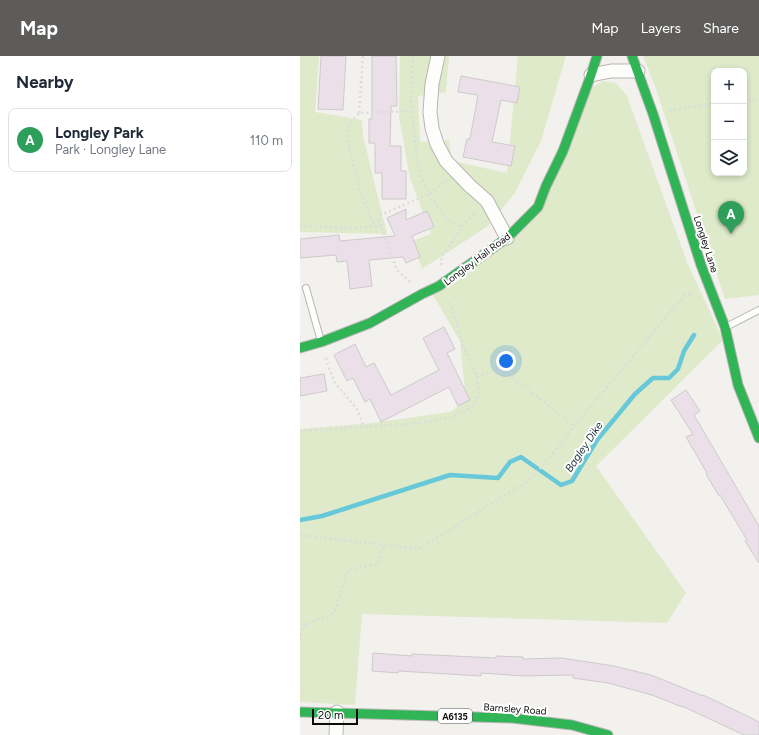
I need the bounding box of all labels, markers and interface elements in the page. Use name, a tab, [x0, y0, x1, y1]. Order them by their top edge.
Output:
text: Map	[20, 17, 58, 40]
text: Map	[591, 20, 619, 37]
text: Layers	[641, 20, 681, 37]
text: Share	[703, 20, 739, 37]
map controls	[711, 68, 747, 176]
button: +	[711, 68, 747, 104]
text: Nearby	[16, 72, 74, 92]
button: −	[711, 104, 747, 140]
text: Longley Park	[55, 124, 144, 142]
text: A	[25, 133, 35, 148]
text: 110 m	[250, 133, 283, 148]
button: layers	[711, 140, 747, 176]
text: Park · Longley Lane	[55, 142, 166, 157]
pin: A	[718, 201, 744, 234]
street label: Longley Lane	[691, 214, 721, 275]
street label: Longley Hall Road	[441, 230, 513, 288]
your location	[496, 351, 516, 371]
water label: Bagley Dike	[562, 419, 606, 475]
street label: Barnsley Road	[483, 700, 547, 718]
scale bar	[312, 707, 358, 726]
text: 20 m	[318, 709, 343, 722]
road number: A6135	[438, 709, 472, 723]

